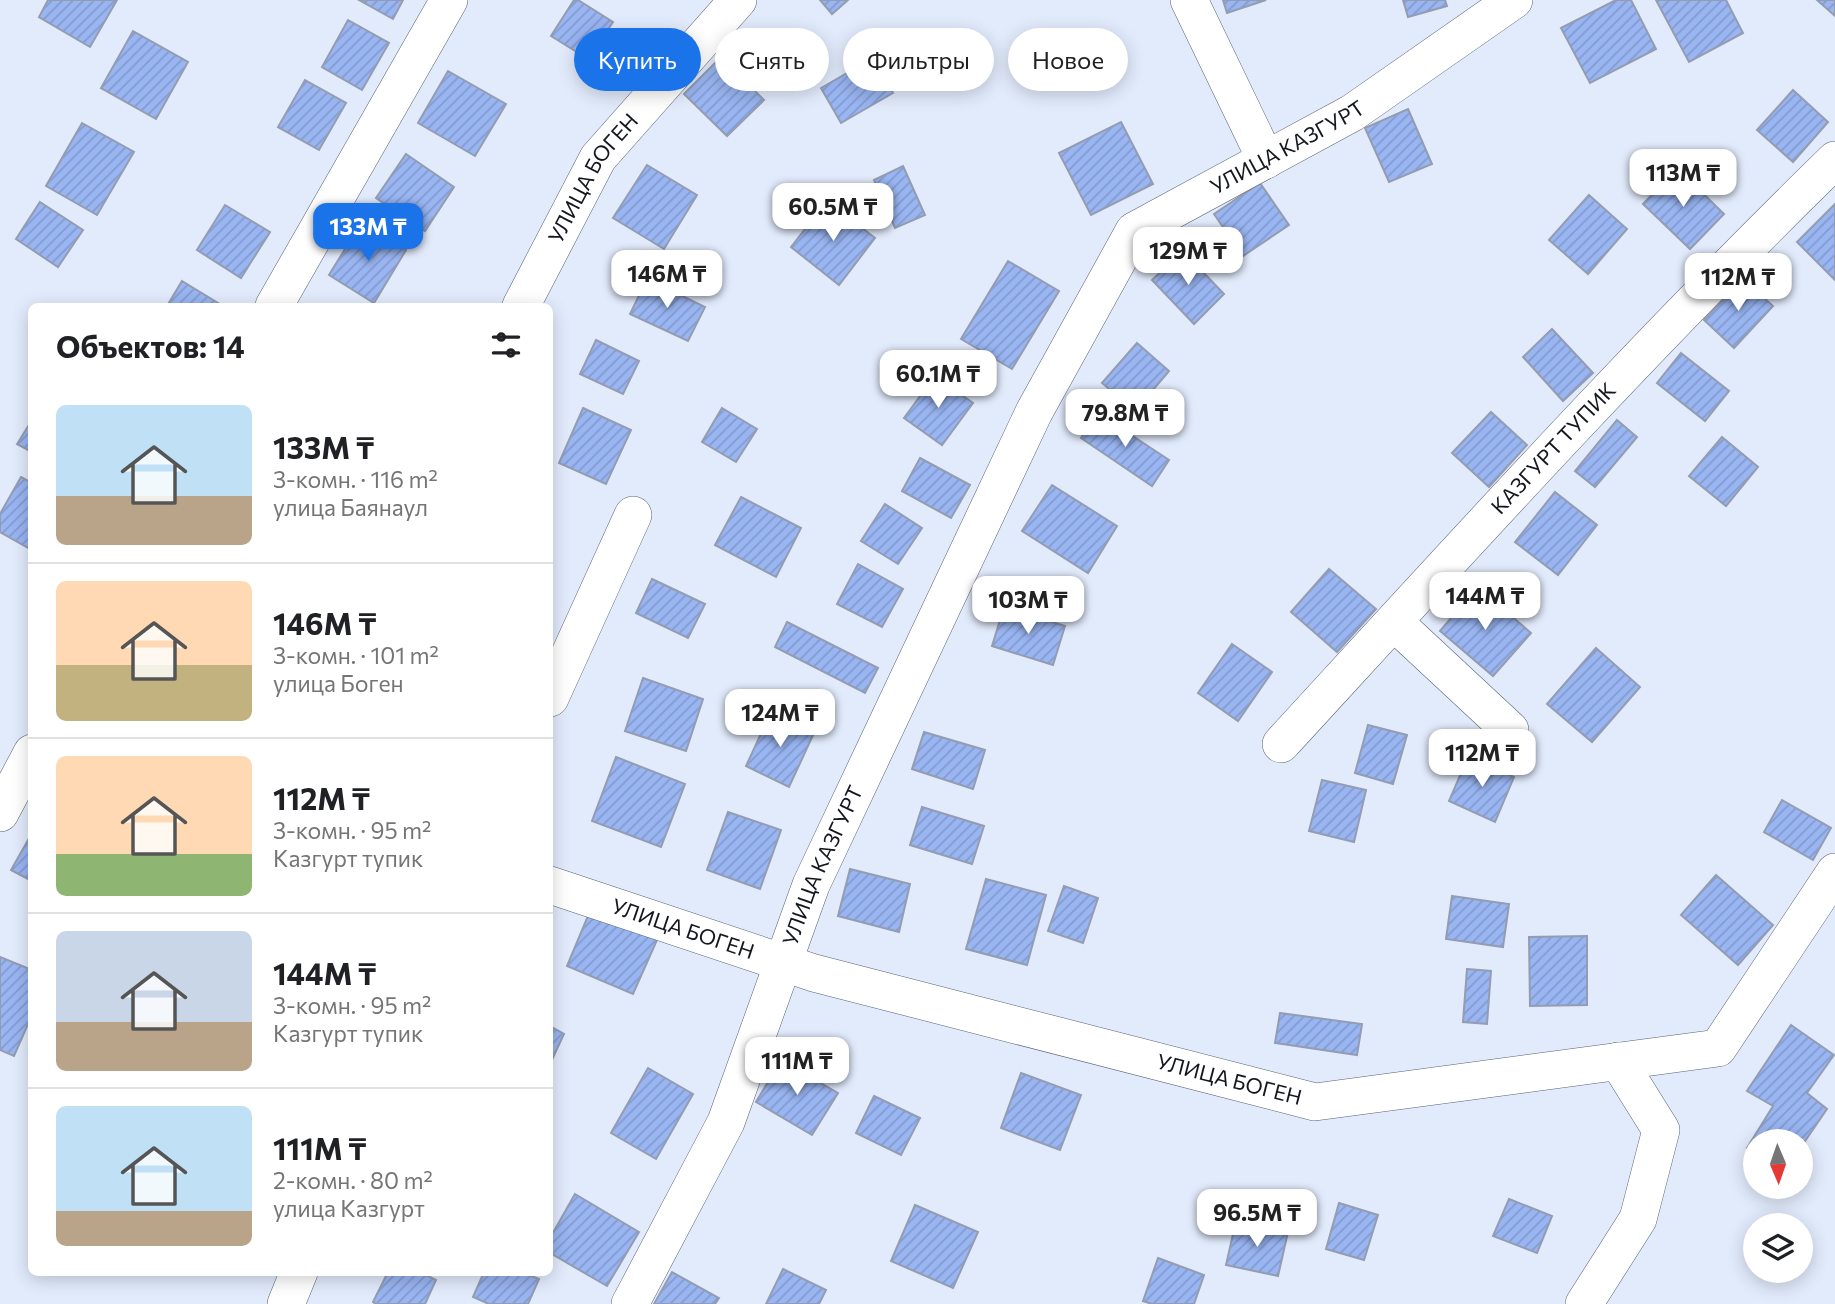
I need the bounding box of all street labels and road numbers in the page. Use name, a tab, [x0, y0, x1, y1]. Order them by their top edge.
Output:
street label: УЛИЦА КАЗГУРТ	[1205, 94, 1369, 198]
street label: УЛИЦА БОГЕН	[542, 108, 642, 247]
street label: КАЗГУРТ ТУПИК	[1485, 377, 1620, 518]
street label: УЛИЦА КАЗГУРТ	[776, 781, 867, 948]
street label: УЛИЦА БОГЕН	[609, 892, 758, 963]
street label: УЛИЦА БОГЕН	[1154, 1048, 1305, 1109]

